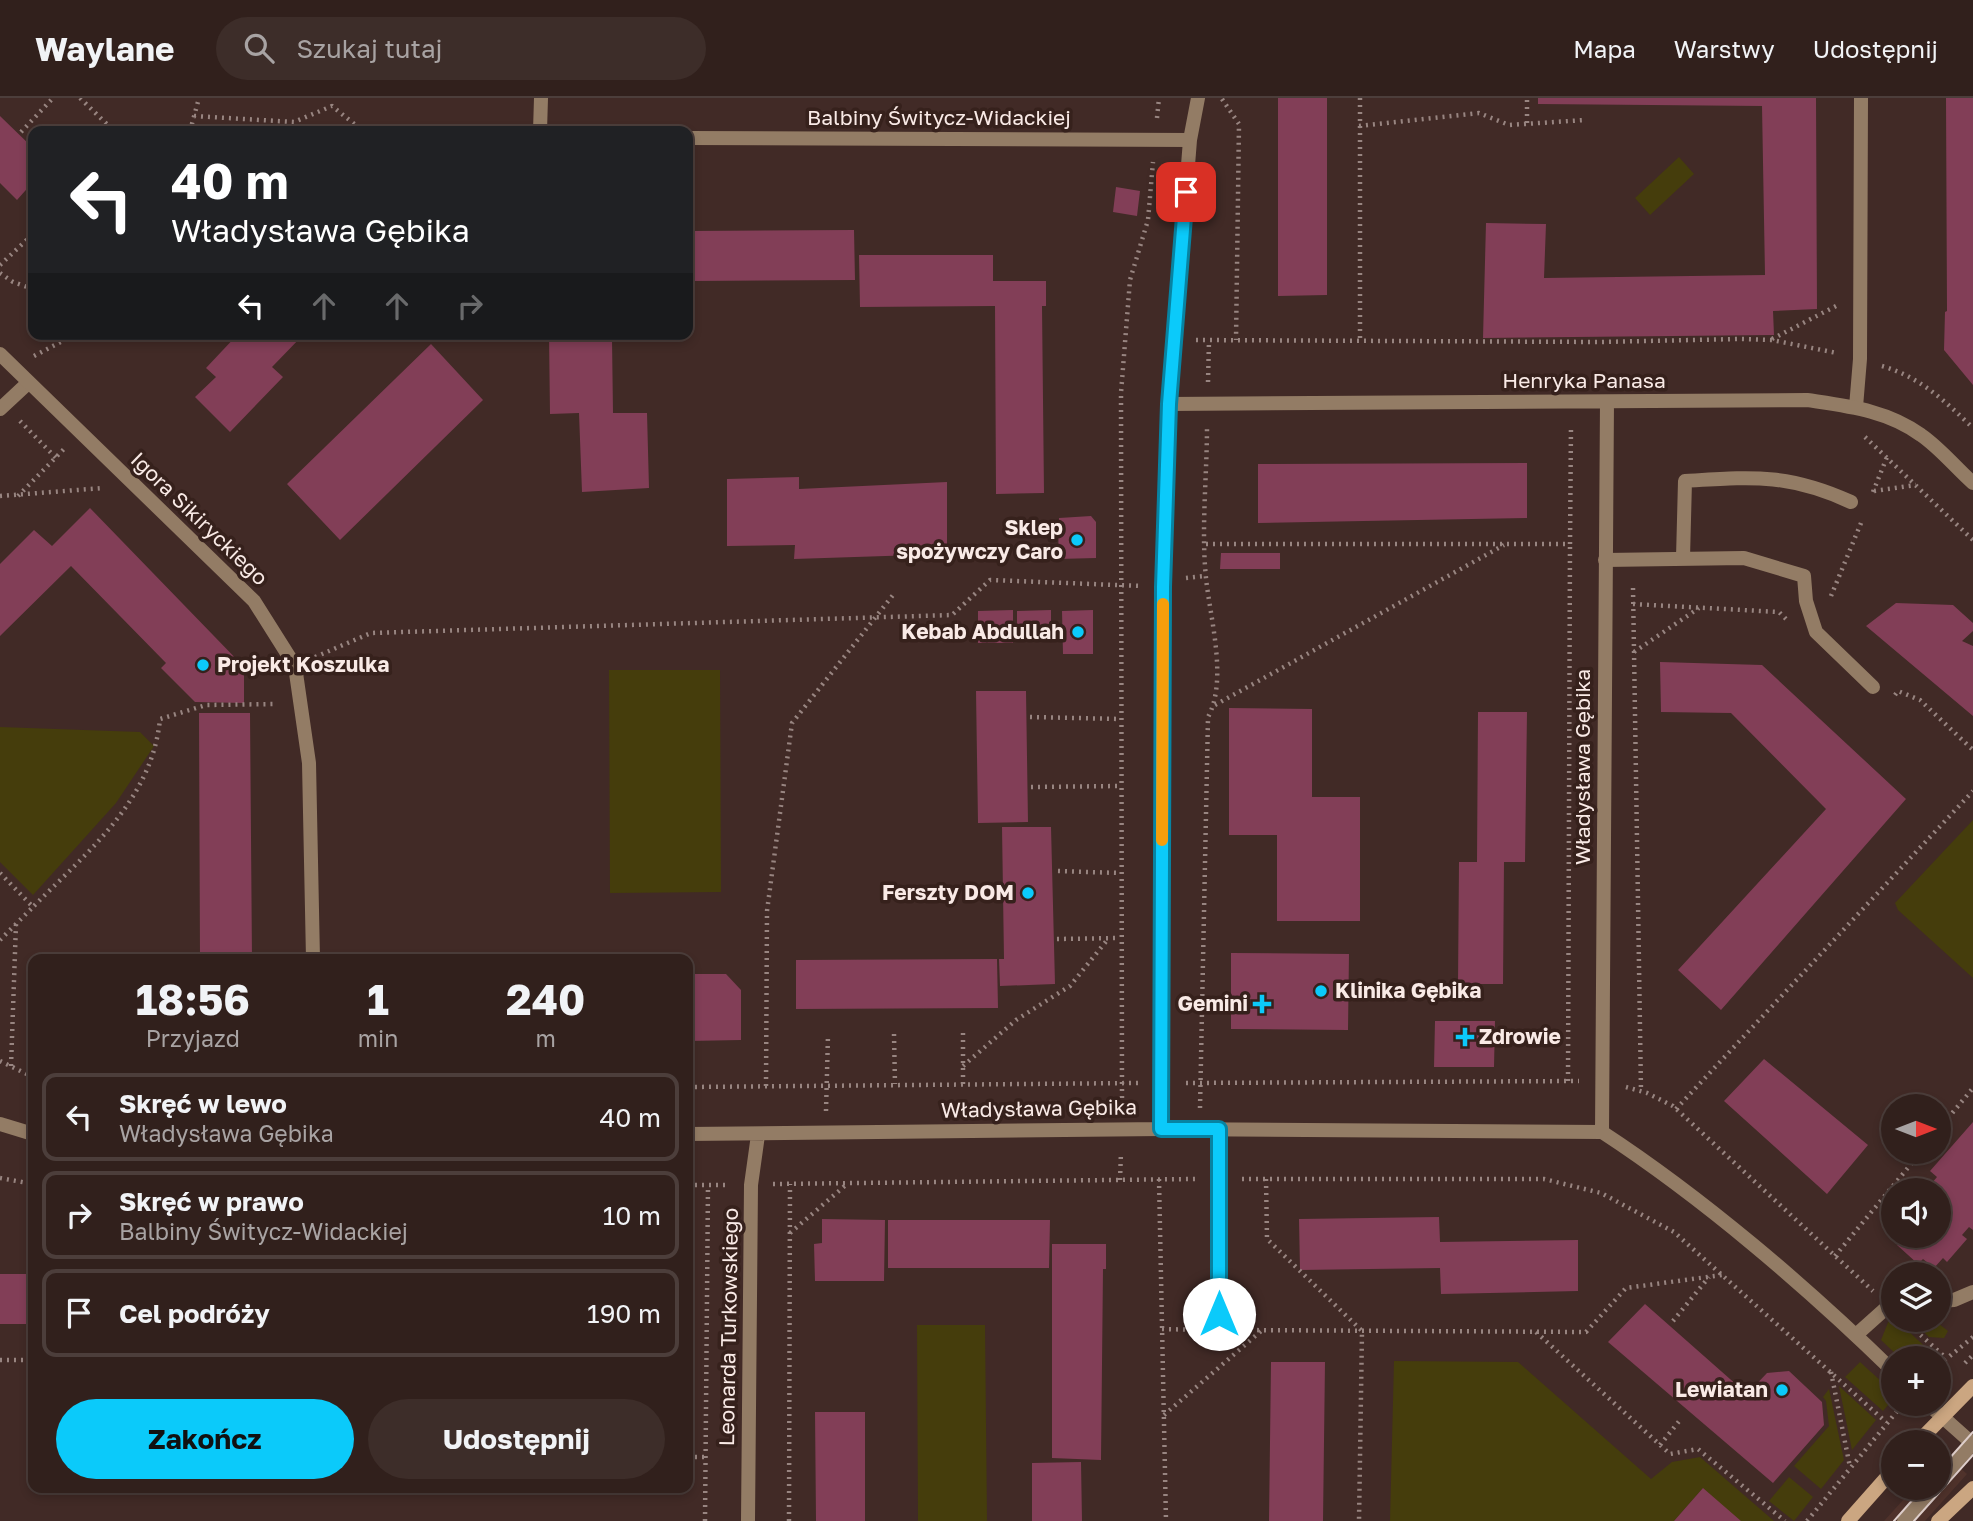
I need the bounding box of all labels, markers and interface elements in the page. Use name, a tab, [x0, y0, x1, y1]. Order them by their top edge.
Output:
search box	[216, 17, 706, 80]
text: Waylane	[35, 29, 174, 68]
icon: search	[240, 29, 278, 67]
text: Szukaj tutaj	[296, 33, 443, 64]
text: Mapa	[1573, 34, 1636, 63]
text: Warstwy	[1674, 34, 1775, 63]
text: Udostępnij	[1813, 34, 1938, 63]
street label: Balbiny Świtycz-Widackiej	[807, 104, 1071, 130]
text: 40 m	[171, 151, 289, 210]
icon: left	[56, 154, 147, 245]
pin	[1156, 162, 1216, 222]
icon: arrive	[1167, 173, 1205, 211]
text: Władysława Gębika	[171, 211, 470, 249]
icon: left	[232, 287, 270, 325]
icon: ahead	[305, 287, 343, 325]
icon: ahead	[378, 287, 416, 325]
icon: right	[451, 287, 489, 325]
street label: Henryka Panasa	[1502, 367, 1666, 393]
street label: Igora Sikiryckiego	[126, 446, 274, 590]
place label: Sklep spożywczy Caro	[896, 514, 1063, 564]
marker: Sklep spożywczy Caro	[1069, 532, 1085, 548]
place label: Kebab Abdullah	[901, 618, 1064, 644]
marker: Kebab Abdullah	[1070, 624, 1086, 640]
place label: Projekt Koszulka	[217, 651, 389, 677]
marker: Projekt Koszulka	[195, 657, 211, 673]
street label: Władysława Gębika	[1569, 669, 1595, 865]
place label: Ferszty DOM	[882, 879, 1014, 905]
marker: Ferszty DOM	[1020, 885, 1036, 901]
text: 18:56	[136, 974, 250, 1024]
text: 1	[367, 974, 389, 1024]
text: 240	[506, 974, 585, 1024]
place label: Klinika Gębika	[1335, 977, 1481, 1003]
marker: Klinika Gębika	[1313, 983, 1329, 999]
place label: Gemini	[1178, 990, 1248, 1016]
marker: Gemini	[1254, 996, 1270, 1012]
place label: Zdrowie	[1479, 1023, 1561, 1049]
text: Przyjazd	[146, 1024, 240, 1052]
text: min	[358, 1024, 398, 1052]
text: m	[535, 1024, 556, 1052]
marker: Zdrowie	[1457, 1029, 1473, 1045]
text: Skręć w lewo	[119, 1088, 287, 1119]
street label: Władysława Gębika	[941, 1093, 1137, 1123]
north arrow	[1881, 1094, 1951, 1164]
map controls	[1881, 1094, 1951, 1500]
icon: left	[60, 1098, 98, 1136]
text: 40 m	[600, 1102, 661, 1133]
text: Władysława Gębika	[119, 1119, 334, 1147]
button: sound	[1881, 1178, 1951, 1248]
text: Skręć w prawo	[119, 1186, 304, 1217]
icon: right	[60, 1196, 98, 1234]
text: 10 m	[603, 1200, 661, 1231]
street label: Leonarda Turkowskiego	[713, 1208, 743, 1446]
text: Balbiny Świtycz-Widackiej	[119, 1217, 408, 1245]
button: layers	[1881, 1262, 1951, 1332]
position arrow	[1182, 1277, 1256, 1351]
icon: arrive	[60, 1294, 98, 1332]
text: Cel podróży	[119, 1298, 270, 1329]
text: 190 m	[587, 1298, 661, 1329]
button: +	[1881, 1346, 1951, 1416]
place label: Lewiatan	[1675, 1376, 1768, 1402]
marker: Lewiatan	[1774, 1382, 1790, 1398]
button: Zakończ	[56, 1399, 354, 1479]
button: Udostępnij	[368, 1399, 665, 1479]
button: −	[1881, 1430, 1951, 1500]

